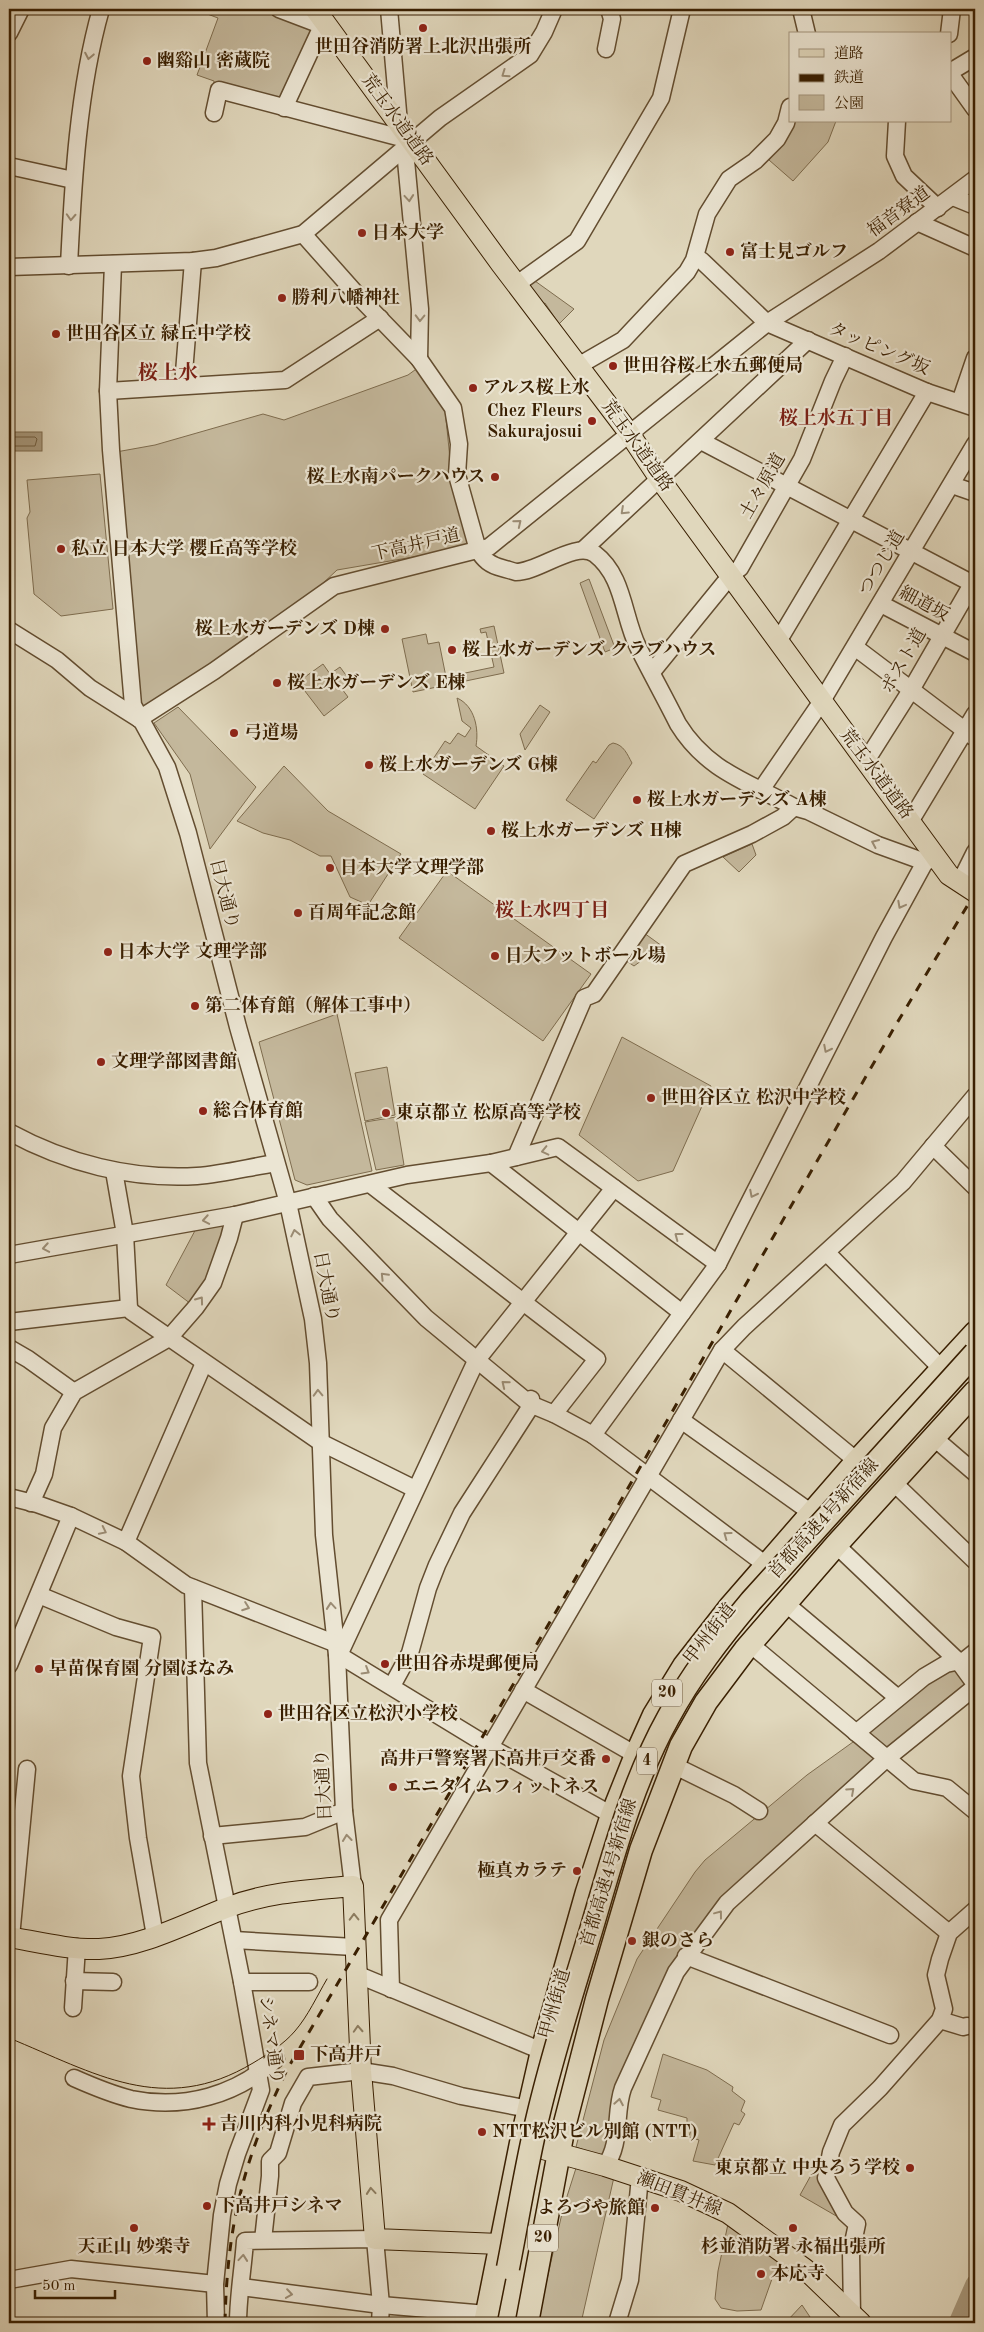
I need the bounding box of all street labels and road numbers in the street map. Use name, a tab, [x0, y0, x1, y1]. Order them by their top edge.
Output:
street label: 荒玉水道道路	[358, 70, 438, 169]
street label: 福音寮道	[863, 182, 933, 240]
street label: タッピング坂	[826, 319, 932, 378]
street label: 荒玉水道道路	[598, 396, 678, 495]
street label: 土々原道	[735, 449, 789, 522]
street label: 下高井戸道	[370, 524, 462, 564]
street label: つつじ道	[854, 526, 908, 598]
street label: 細道坂	[896, 582, 953, 625]
street label: ポスト道	[876, 624, 930, 697]
street label: 荒玉水道道路	[836, 724, 917, 823]
street label: 日大通り	[207, 856, 243, 931]
street label: 日大通り	[310, 1250, 344, 1324]
street label: 首都高速4号新宿線	[764, 1454, 882, 1582]
street label: 甲州街道	[679, 1599, 739, 1668]
road number: 20	[652, 1680, 682, 1706]
road number: 4	[637, 1748, 657, 1774]
street label: 日大通り	[311, 1749, 335, 1822]
street label: 首都高速4号新宿線	[576, 1796, 640, 1949]
street label: 甲州街道	[535, 1966, 574, 2041]
street label: シネマ通り	[256, 1994, 287, 2086]
street label: 瀬田貫井線	[634, 2167, 725, 2219]
road number: 20	[528, 2224, 558, 2252]

